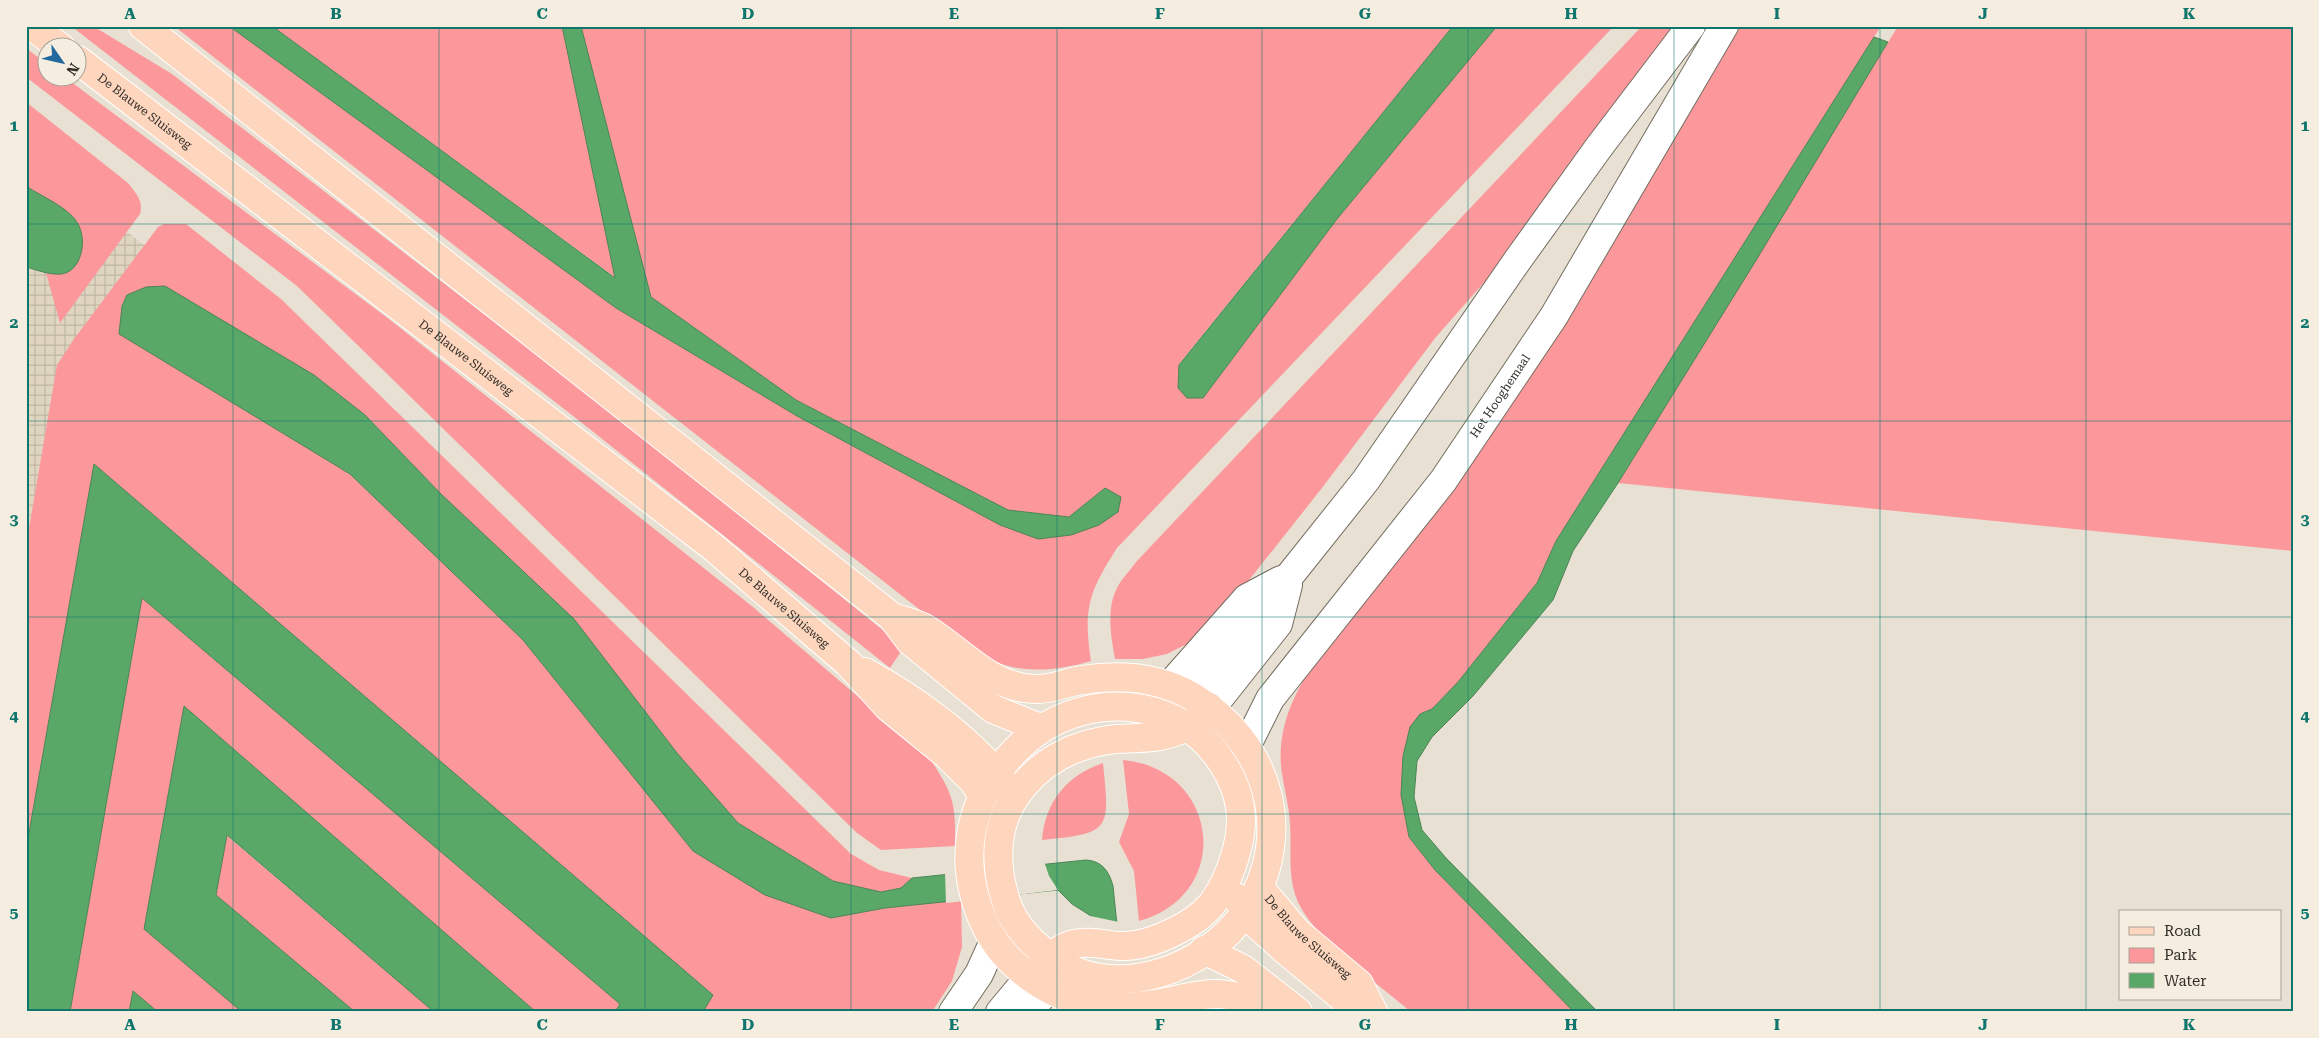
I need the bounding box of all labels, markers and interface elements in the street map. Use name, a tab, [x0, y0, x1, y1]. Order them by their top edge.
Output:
text: A	[124, 4, 136, 23]
text: B	[330, 4, 342, 23]
text: C	[536, 4, 548, 23]
text: D	[742, 4, 755, 23]
text: E	[949, 4, 959, 23]
text: F	[1155, 4, 1165, 23]
text: G	[1359, 4, 1372, 23]
text: H	[1564, 4, 1578, 23]
text: I	[1774, 4, 1780, 23]
text: J	[1978, 4, 1988, 23]
text: K	[2183, 4, 2196, 23]
north arrow	[38, 38, 88, 88]
text: N	[63, 60, 82, 78]
street label: De Blauwe Sluisweg	[95, 70, 195, 152]
text: 1	[10, 116, 19, 135]
text: 1	[2301, 116, 2310, 135]
text: 2	[10, 313, 19, 332]
text: 2	[2301, 313, 2310, 332]
street label: De Blauwe Sluisweg	[416, 317, 516, 398]
street label: Het Hooghemaal	[1467, 352, 1533, 440]
text: 3	[10, 510, 19, 529]
text: 3	[2301, 510, 2310, 529]
street label: De Blauwe Sluisweg	[736, 565, 833, 651]
text: 4	[10, 706, 19, 725]
text: 4	[2301, 706, 2310, 725]
street label: De Blauwe Sluisweg	[1262, 892, 1354, 982]
text: 5	[10, 903, 19, 922]
text: 5	[2301, 903, 2310, 922]
legend	[2119, 910, 2282, 1000]
text: Road	[2164, 922, 2201, 940]
text: Park	[2164, 946, 2198, 964]
text: Water	[2164, 972, 2206, 990]
text: A	[124, 1015, 136, 1034]
text: B	[330, 1015, 342, 1034]
text: C	[536, 1015, 548, 1034]
text: D	[742, 1015, 755, 1034]
text: E	[949, 1015, 959, 1034]
text: F	[1155, 1015, 1165, 1034]
text: G	[1359, 1015, 1372, 1034]
text: H	[1564, 1015, 1578, 1034]
text: I	[1774, 1015, 1780, 1034]
text: J	[1978, 1015, 1988, 1034]
text: K	[2183, 1015, 2196, 1034]

